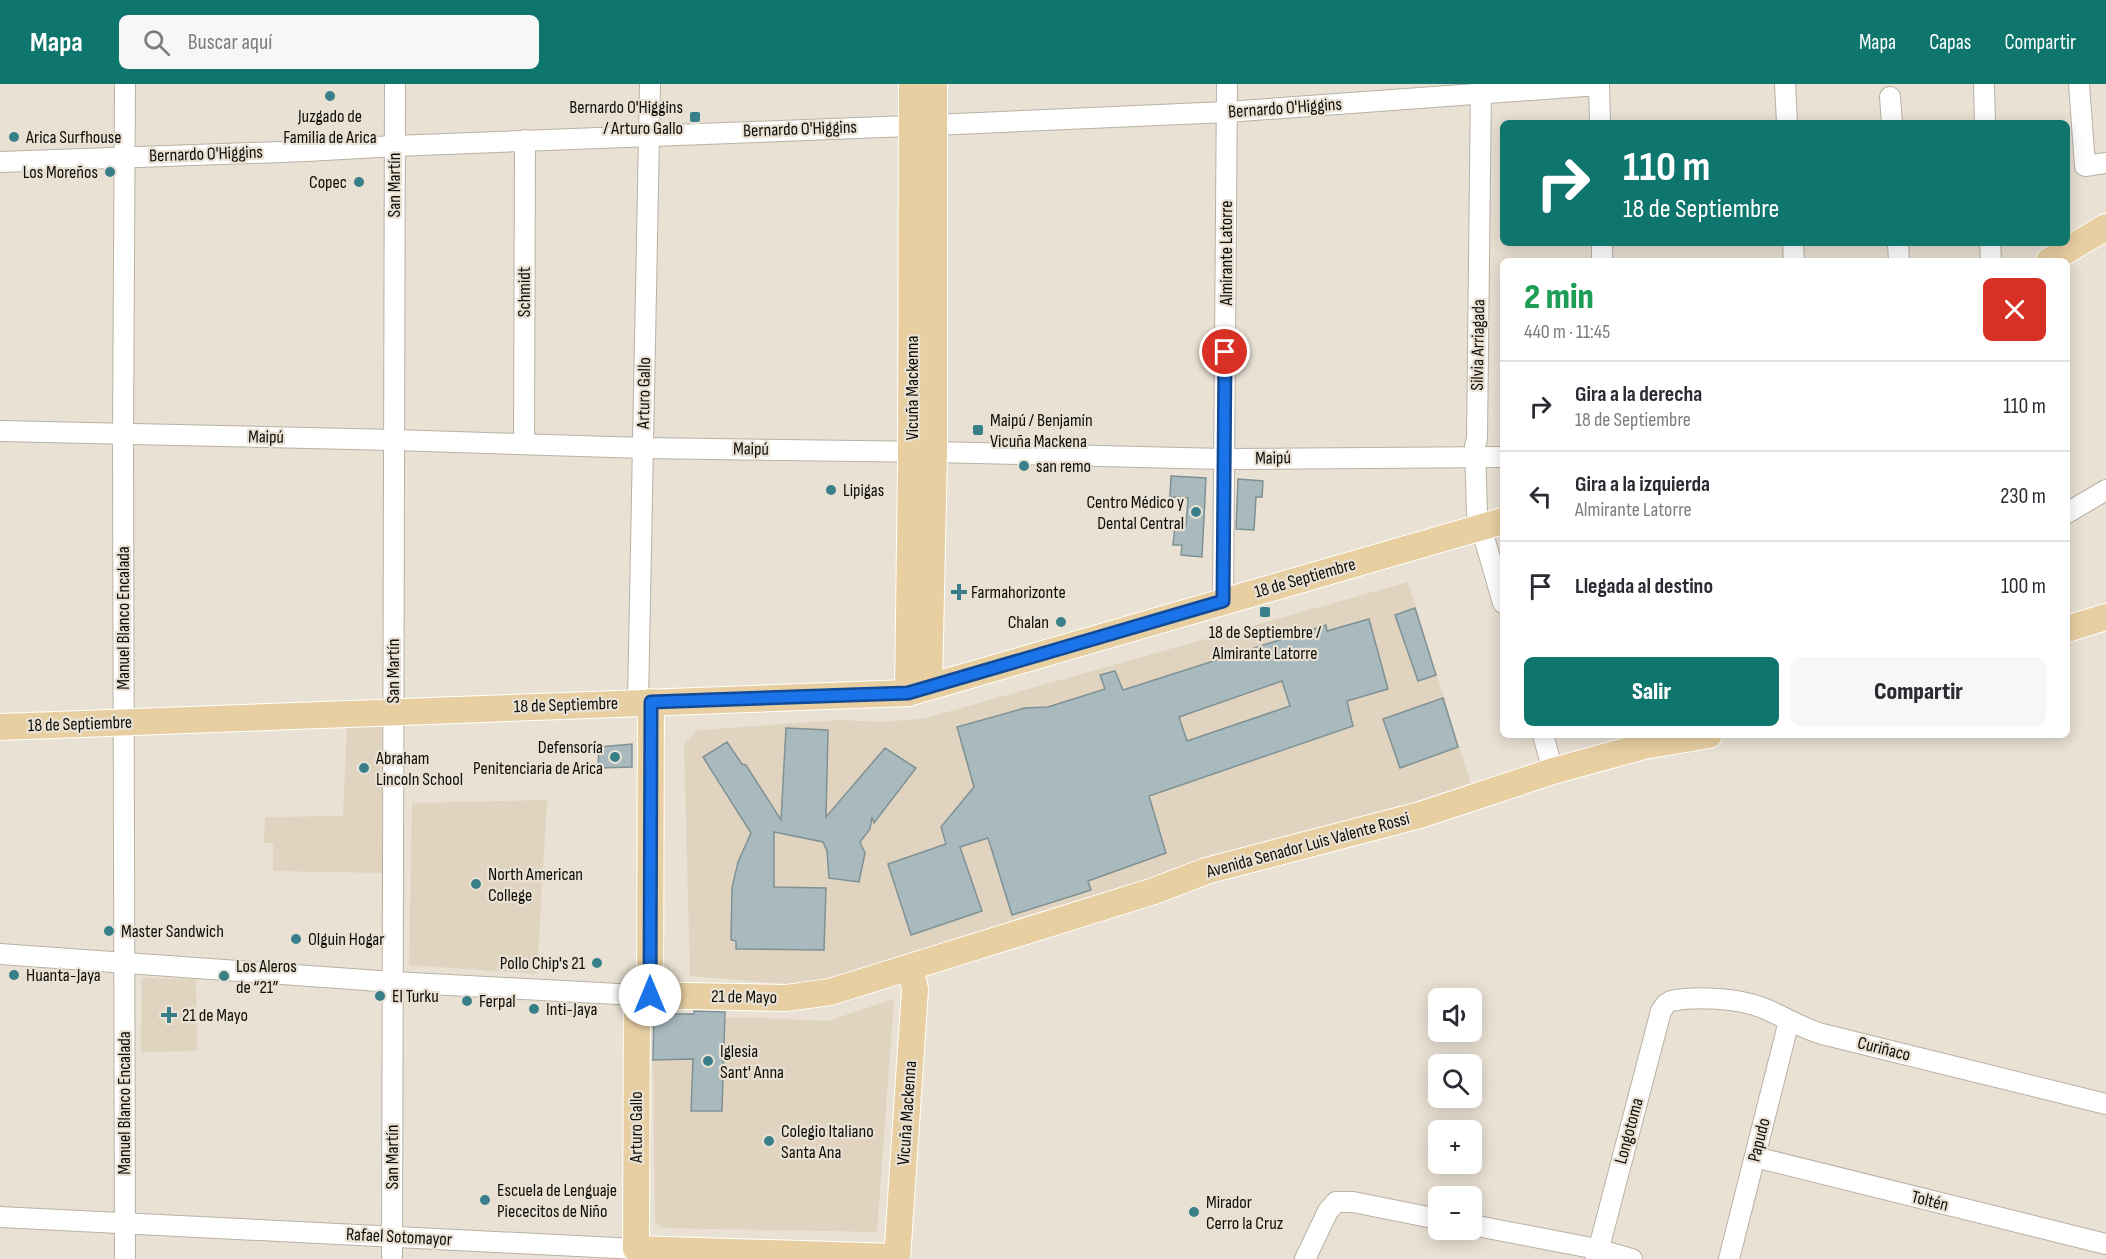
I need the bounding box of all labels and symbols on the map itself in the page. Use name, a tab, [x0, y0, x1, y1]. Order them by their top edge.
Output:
marker: Juzgado de Familia de Arica	[323, 89, 337, 103]
street label: Bernardo O'Higgins	[1227, 94, 1343, 122]
place label: Bernardo O'Higgins / Arturo Gallo	[569, 97, 683, 139]
place label: Juzgado de Familia de Arica	[283, 106, 377, 148]
marker: Bernardo O'Higgins / Arturo Gallo	[688, 110, 702, 124]
street label: Bernardo O'Higgins	[743, 117, 857, 141]
place label: Arica Surfhouse	[25, 127, 122, 148]
marker: Arica Surfhouse	[7, 130, 21, 144]
street label: Bernardo O'Higgins	[149, 142, 263, 166]
street label: San Martín	[384, 153, 405, 217]
place label: Los Moreños	[23, 162, 98, 183]
marker: Los Moreños	[103, 165, 117, 179]
place label: Copec	[309, 172, 347, 193]
marker: Copec	[352, 175, 366, 189]
street label: Almirante Latorre	[1216, 201, 1237, 306]
street label: Schmidt	[514, 266, 535, 317]
street label: Silvia Arriagada	[1467, 299, 1489, 391]
pin	[1199, 326, 1250, 377]
street label: Vicuña Mackenna	[902, 336, 923, 440]
street label: Arturo Gallo	[633, 357, 655, 430]
place label: Maipú / Benjamín Vicuña Mackena	[990, 410, 1093, 452]
marker: Maipú / Benjamín Vicuña Mackena	[971, 423, 985, 437]
street label: Maipú	[248, 426, 284, 448]
street label: Maipú	[733, 438, 769, 460]
street label: Maipú	[1255, 447, 1291, 469]
place label: san remo	[1036, 456, 1091, 477]
marker: san remo	[1017, 459, 1031, 473]
place label: Lipigas	[843, 480, 884, 501]
marker: Lipigas	[824, 483, 838, 497]
place label: Centro Médico y Dental Central	[1086, 492, 1184, 534]
marker: Centro Médico y Dental Central	[1189, 505, 1203, 519]
street label: Manuel Blanco Encalada	[113, 546, 134, 690]
street label: 18 de Septiembre	[1252, 554, 1358, 602]
place label: Farmahorizonte	[971, 582, 1066, 603]
marker: Farmahorizonte	[952, 585, 966, 599]
marker: 18 de Septiembre / Almirante Latorre	[1258, 605, 1272, 619]
place label: Chalan	[1008, 612, 1049, 633]
marker: Chalan	[1054, 615, 1068, 629]
place label: 18 de Septiembre / Almirante Latorre	[1209, 622, 1322, 664]
street label: San Martín	[383, 639, 404, 703]
street label: 18 de Septiembre	[514, 693, 618, 717]
street label: 18 de Septiembre	[28, 712, 132, 736]
place label: Defensoría Penitenciaria de Arica	[473, 737, 603, 779]
place label: Abraham Lincoln School	[375, 748, 463, 790]
marker: Defensoría Penitenciaria de Arica	[608, 750, 622, 764]
marker: Abraham Lincoln School	[357, 761, 371, 775]
street label: Avenida Senador Luis Valente Rossi	[1203, 808, 1412, 882]
place label: North American College	[488, 864, 583, 906]
marker: North American College	[469, 877, 483, 891]
place label: Master Sandwich	[121, 921, 224, 942]
marker: Master Sandwich	[102, 924, 116, 938]
place label: Olguin Hogar	[308, 929, 384, 950]
marker: Olguin Hogar	[289, 932, 303, 946]
place label: Pollo Chip's 21	[500, 953, 586, 974]
place label: Los Aleros de “21”	[236, 956, 297, 998]
marker: Pollo Chip's 21	[590, 956, 604, 970]
position arrow	[618, 963, 682, 1027]
place label: Huanta-Jaya	[26, 965, 101, 986]
marker: Huanta-Jaya	[7, 968, 21, 982]
marker: Los Aleros de “21”	[217, 969, 231, 983]
place label: El Turku	[392, 986, 439, 1007]
street label: 21 de Mayo	[711, 986, 777, 1008]
marker: El Turku	[373, 989, 387, 1003]
place label: Ferpal	[479, 991, 516, 1012]
marker: Ferpal	[460, 994, 474, 1008]
place label: Inti-Jaya	[546, 999, 597, 1020]
marker: Inti-Jaya	[527, 1002, 541, 1016]
place label: 21 de Mayo	[182, 1005, 248, 1026]
marker: 21 de Mayo	[160, 1006, 178, 1024]
street label: Manuel Blanco Encalada	[114, 1031, 135, 1175]
street label: Curiñaco	[1855, 1032, 1913, 1066]
place label: Iglesia Sant' Anna	[720, 1041, 784, 1083]
marker: Iglesia Sant' Anna	[701, 1054, 715, 1068]
street label: Vicuña Mackenna	[893, 1060, 921, 1166]
street label: Arturo Gallo	[626, 1091, 647, 1164]
street label: Longotoma	[1610, 1096, 1648, 1166]
street label: Papudo	[1743, 1116, 1775, 1164]
place label: Colegio Italiano Santa Ana	[781, 1121, 874, 1163]
street label: San Martín	[382, 1125, 403, 1189]
marker: Colegio Italiano Santa Ana	[762, 1134, 776, 1148]
place label: Escuela de Lenguaje Piececitos de Niño	[497, 1180, 617, 1222]
street label: Toltén	[1909, 1186, 1951, 1216]
place label: Mirador Cerro la Cruz	[1206, 1192, 1284, 1234]
marker: Escuela de Lenguaje Piececitos de Niño	[478, 1193, 492, 1207]
marker: Mirador Cerro la Cruz	[1187, 1205, 1201, 1219]
street label: Rafael Sotomayor	[345, 1224, 453, 1250]

